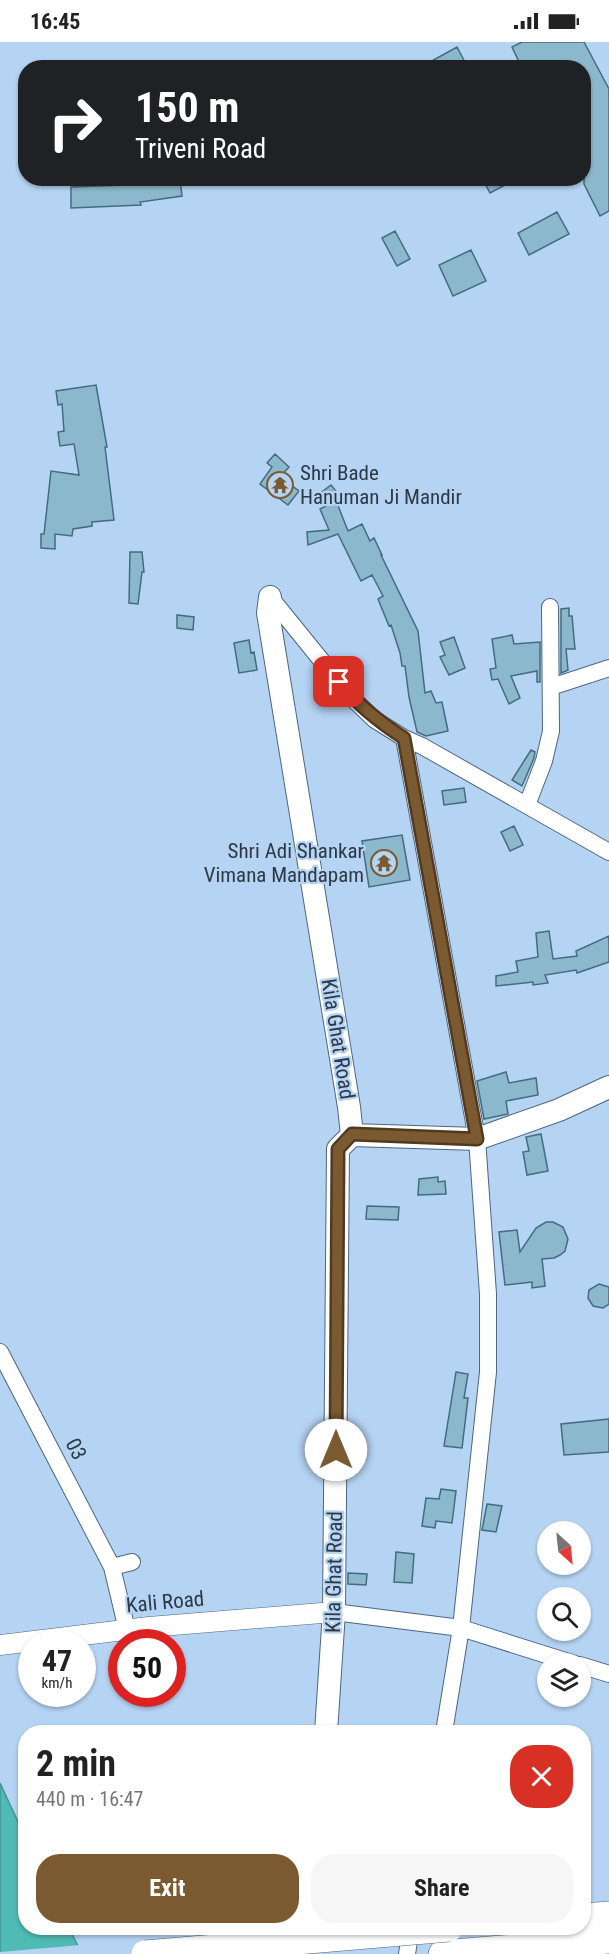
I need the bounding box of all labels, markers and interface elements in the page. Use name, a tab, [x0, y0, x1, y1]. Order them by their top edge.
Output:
text: 16:45	[30, 9, 81, 34]
text: 150 m	[135, 83, 240, 132]
icon: right	[36, 84, 114, 162]
text: Triveni Road	[135, 133, 266, 165]
place label: Shri Bade Hanuman Ji Mandir	[300, 461, 462, 509]
temple icon: Shri Bade Hanuman Ji Mandir	[265, 470, 295, 500]
pin	[313, 656, 364, 707]
icon: arrive	[322, 665, 355, 698]
place label: Shri Adi Shankar Vimana Mandapam	[204, 839, 364, 887]
temple icon: Shri Adi Shankar Vimana Mandapam	[369, 848, 399, 878]
street label: Kila Ghat Road	[317, 977, 359, 1101]
position arrow	[304, 1418, 368, 1482]
street label: 03	[61, 1434, 91, 1464]
street label: Kila Ghat Road	[321, 1511, 347, 1633]
north arrow	[537, 1521, 591, 1575]
map controls	[537, 1521, 591, 1707]
street label: Kali Road	[125, 1587, 205, 1617]
button: search	[537, 1587, 591, 1641]
speed limit sign: 50	[108, 1629, 186, 1707]
text: 47	[42, 1643, 72, 1678]
button: layers	[537, 1653, 591, 1707]
text: km/h	[42, 1674, 72, 1692]
text: 2 min	[36, 1743, 116, 1785]
button: close	[510, 1745, 573, 1808]
text: 440 m · 16:47	[36, 1787, 143, 1811]
button: Exit	[36, 1854, 299, 1923]
button: Share	[311, 1854, 573, 1923]

